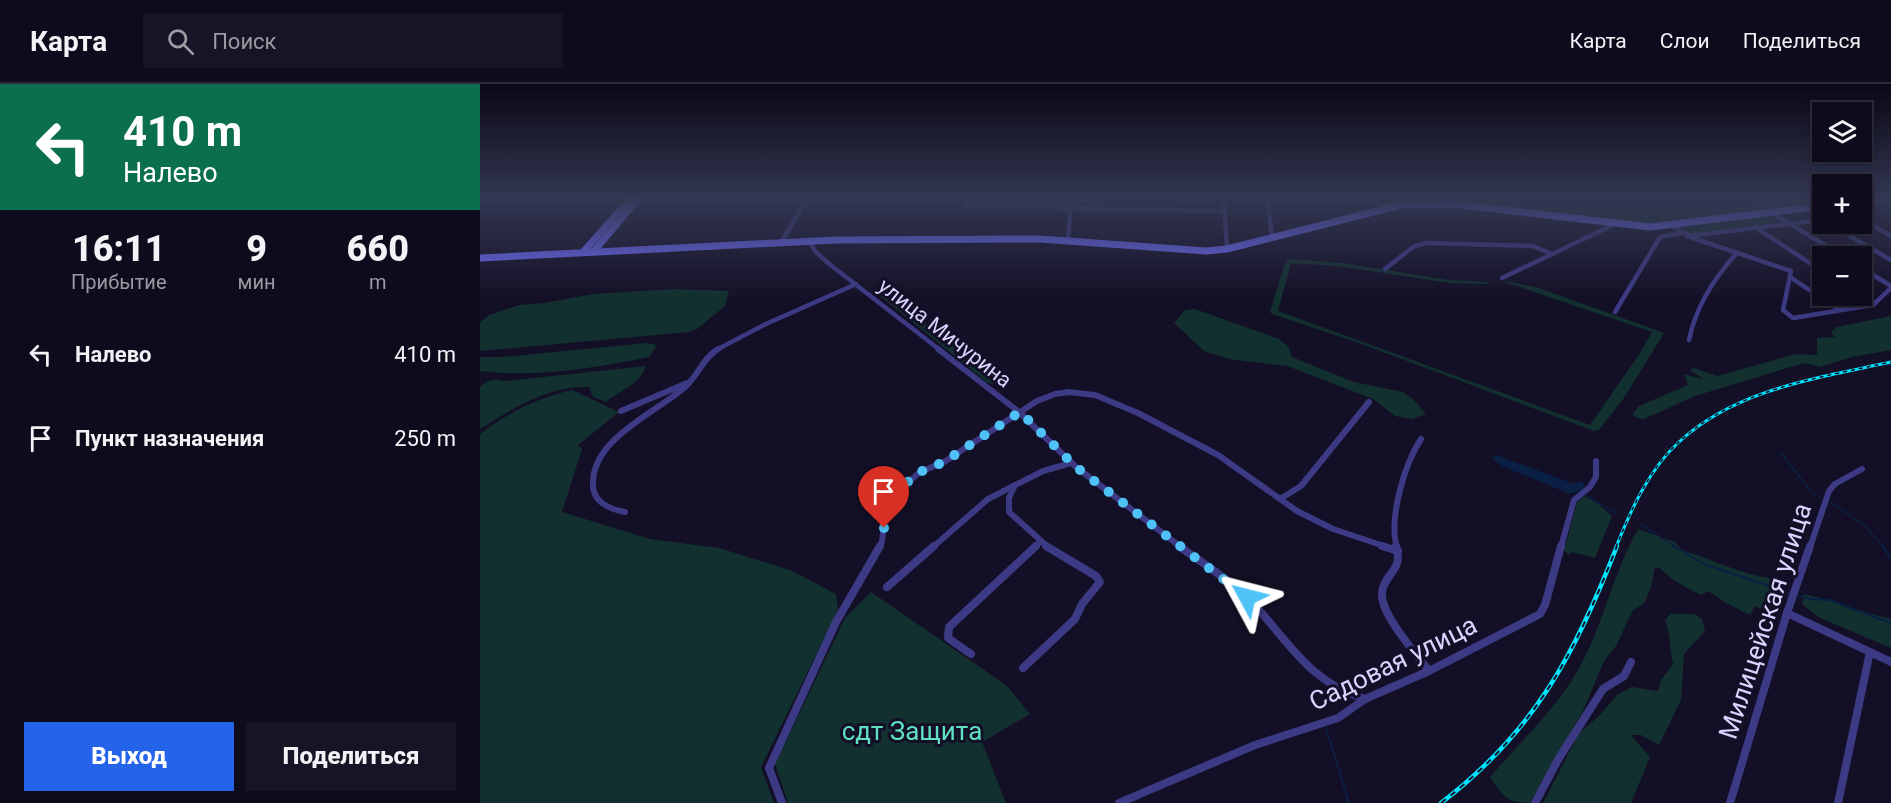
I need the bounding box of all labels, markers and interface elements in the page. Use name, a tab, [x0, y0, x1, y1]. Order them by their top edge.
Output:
search box	[143, 14, 563, 68]
text: Карта	[30, 25, 107, 58]
icon: search	[164, 25, 197, 58]
text: Поиск	[212, 29, 277, 54]
text: Карта	[1570, 29, 1627, 53]
text: Слои	[1660, 29, 1710, 53]
text: Поделиться	[1743, 29, 1861, 53]
map controls	[1812, 102, 1872, 306]
button: layers	[1812, 102, 1872, 162]
text: 410 m	[123, 107, 242, 156]
icon: left	[24, 108, 102, 186]
text: Налево	[123, 157, 218, 189]
button: +	[1812, 174, 1872, 234]
text: 16:11	[72, 228, 166, 270]
text: 9	[246, 228, 267, 270]
text: 660	[347, 228, 409, 270]
button: −	[1812, 246, 1872, 306]
text: Прибытие	[71, 270, 167, 294]
text: мин	[238, 270, 276, 294]
text: m	[369, 270, 387, 294]
street label: улица Мичурина	[874, 274, 1016, 392]
icon: left	[24, 338, 57, 371]
text: Налево	[75, 342, 152, 367]
text: 410 m	[394, 342, 456, 367]
icon: arrive	[24, 422, 57, 455]
text: Пункт назначения	[75, 426, 264, 451]
text: 250 m	[394, 426, 456, 451]
pin	[858, 466, 909, 528]
icon: arrive	[867, 475, 900, 508]
street label: Милицейская улица	[1713, 499, 1817, 743]
position arrow	[1215, 565, 1279, 629]
street label: Садовая улица	[1304, 609, 1482, 717]
park label: сдт Защита	[842, 716, 982, 746]
button: Выход	[24, 722, 234, 791]
button: Поделиться	[246, 722, 456, 791]

